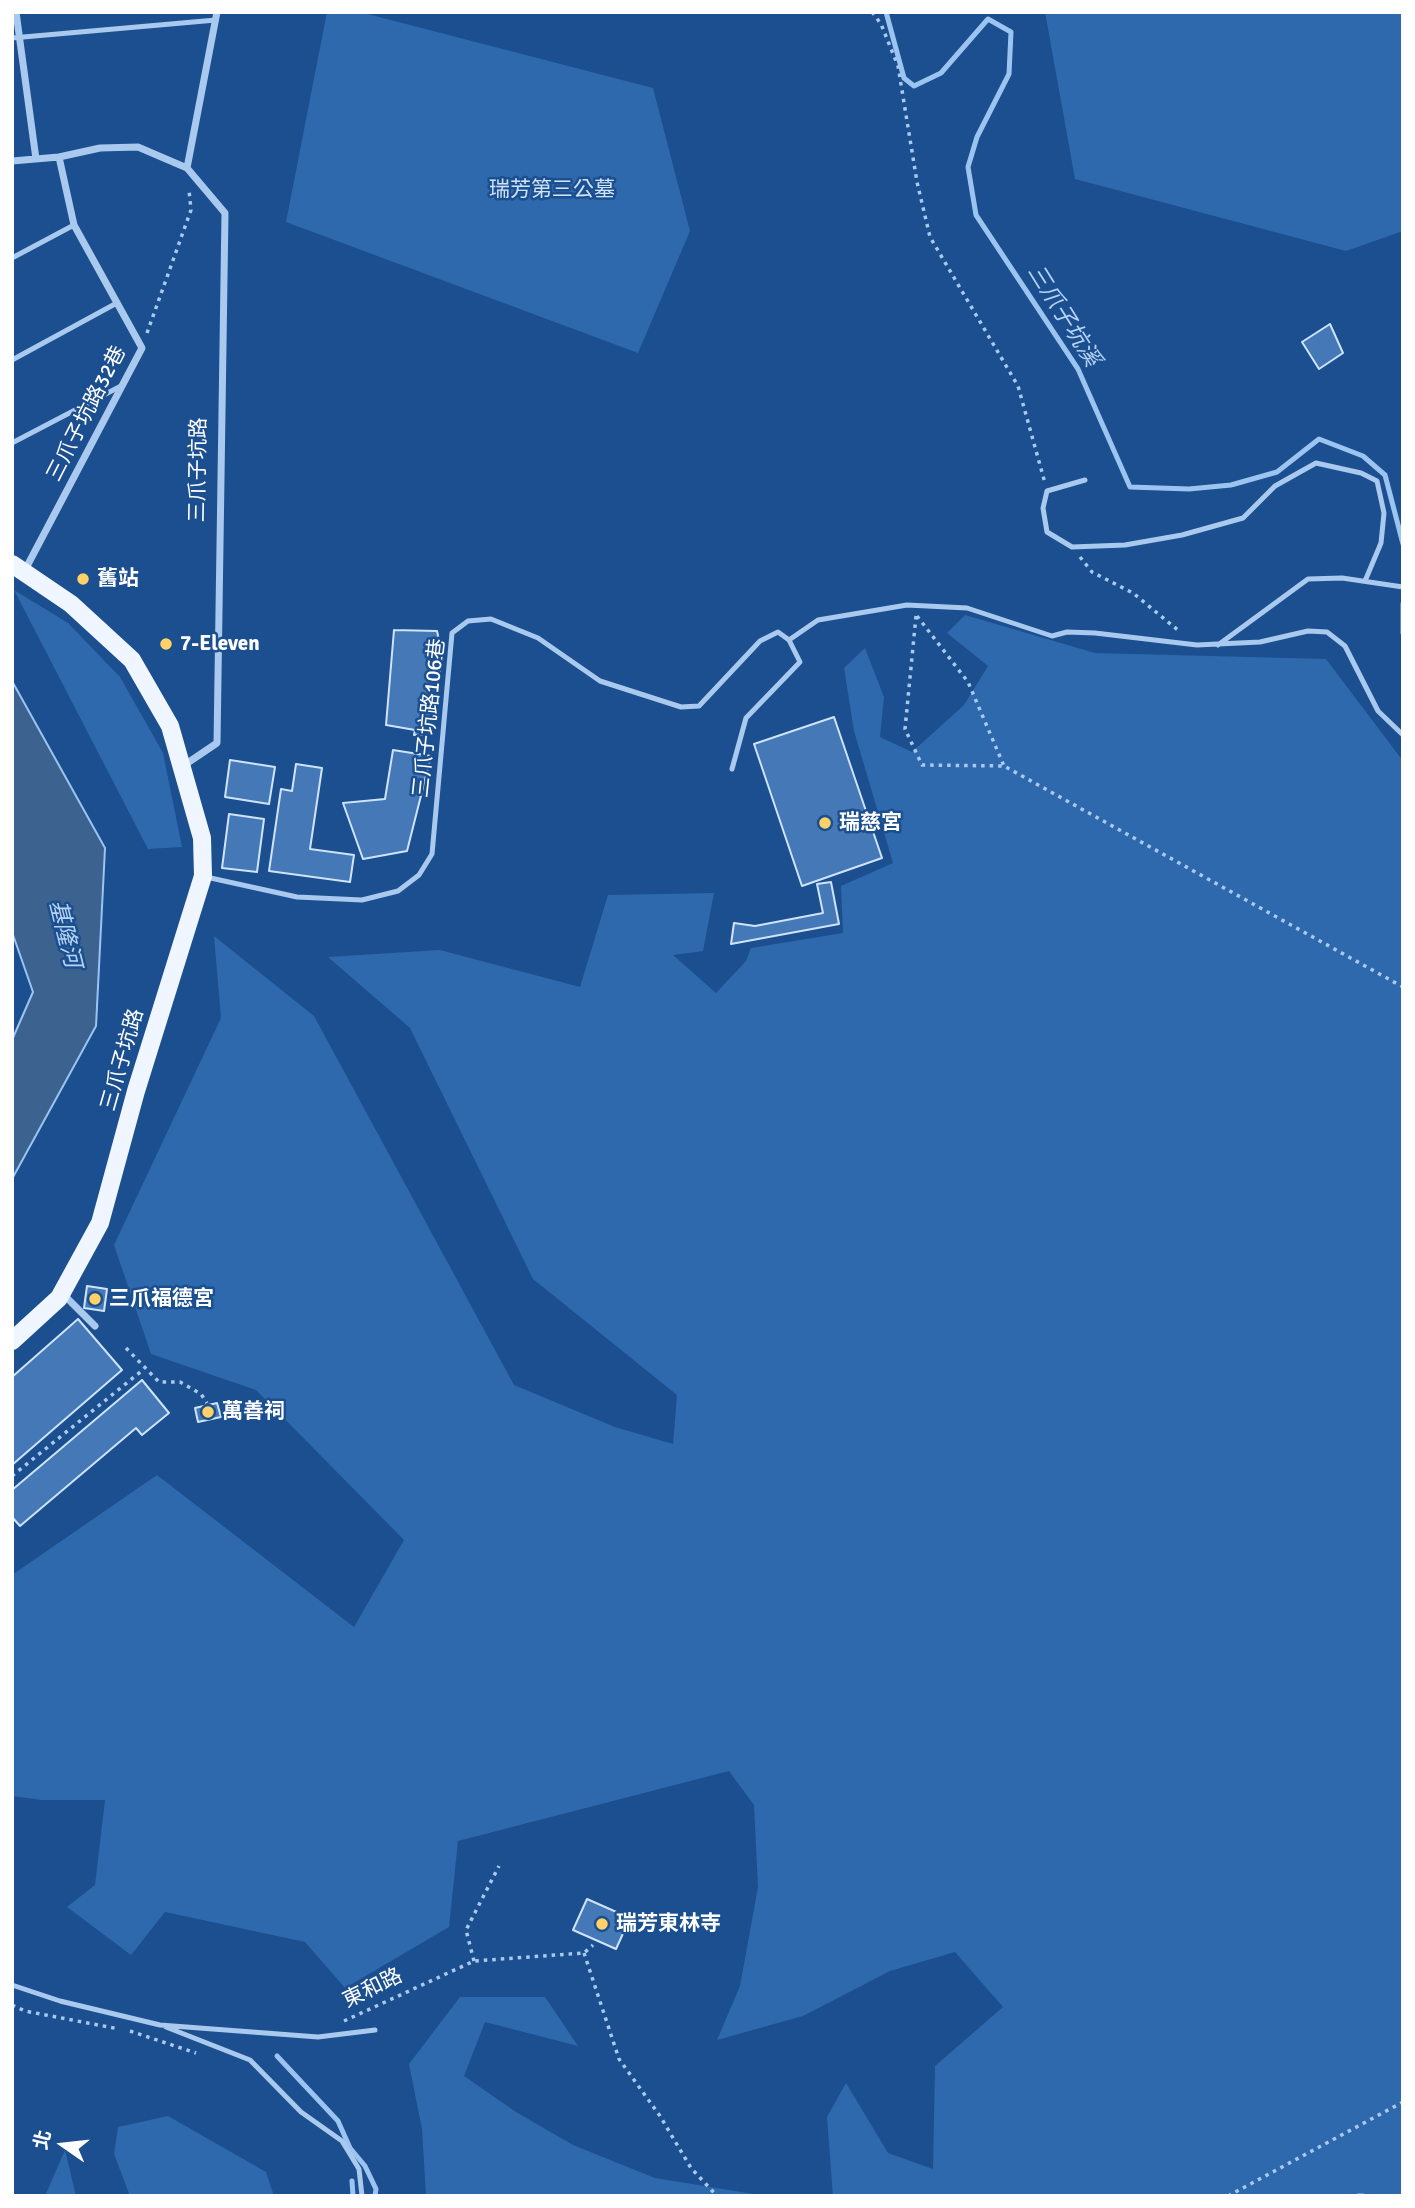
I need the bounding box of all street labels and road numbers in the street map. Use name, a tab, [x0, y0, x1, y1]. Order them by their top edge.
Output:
street label: 三爪子坑路32巷	[42, 342, 132, 486]
street label: 三爪子坑路	[185, 417, 213, 523]
street label: 三爪子坑路106巷	[409, 637, 451, 799]
street label: 三爪子坑路	[96, 1006, 150, 1114]
street label: 東和路	[339, 1964, 407, 2014]

